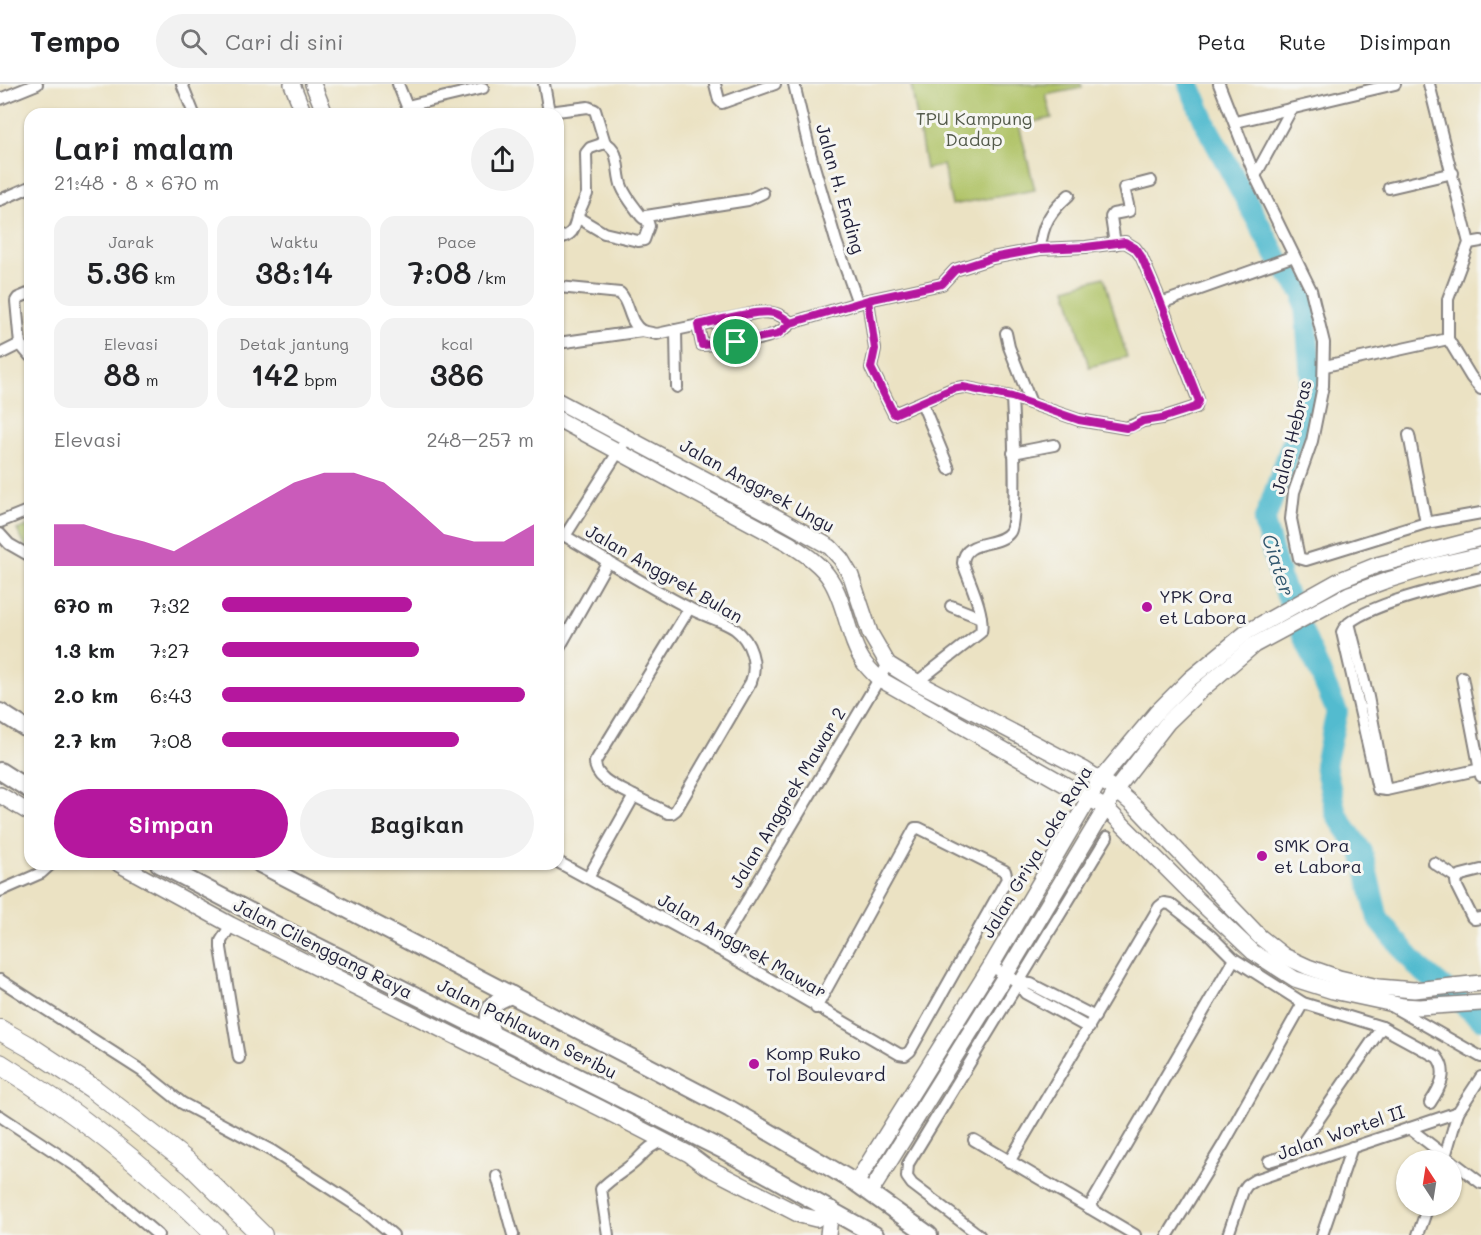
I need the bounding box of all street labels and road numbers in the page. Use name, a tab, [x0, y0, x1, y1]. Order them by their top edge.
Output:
street label: Jalan H. Ending	[811, 121, 871, 256]
street label: Jalan Hebras	[1265, 377, 1317, 496]
street label: Jalan Anggrek Ungu	[676, 433, 839, 538]
street label: Jalan Anggrek Bulan	[581, 518, 748, 628]
street label: Jalan Anggrek Mawar 2	[724, 703, 851, 892]
street label: Jalan Griya Loka Raya	[975, 761, 1097, 942]
street label: Jalan Anggrek Mawar	[654, 887, 831, 1003]
street label: Jalan Cilenggang Raya	[230, 892, 417, 1004]
street label: Jalan Pahlawan Seribu	[433, 972, 621, 1084]
street label: Jalan Wortel II	[1274, 1099, 1408, 1165]

